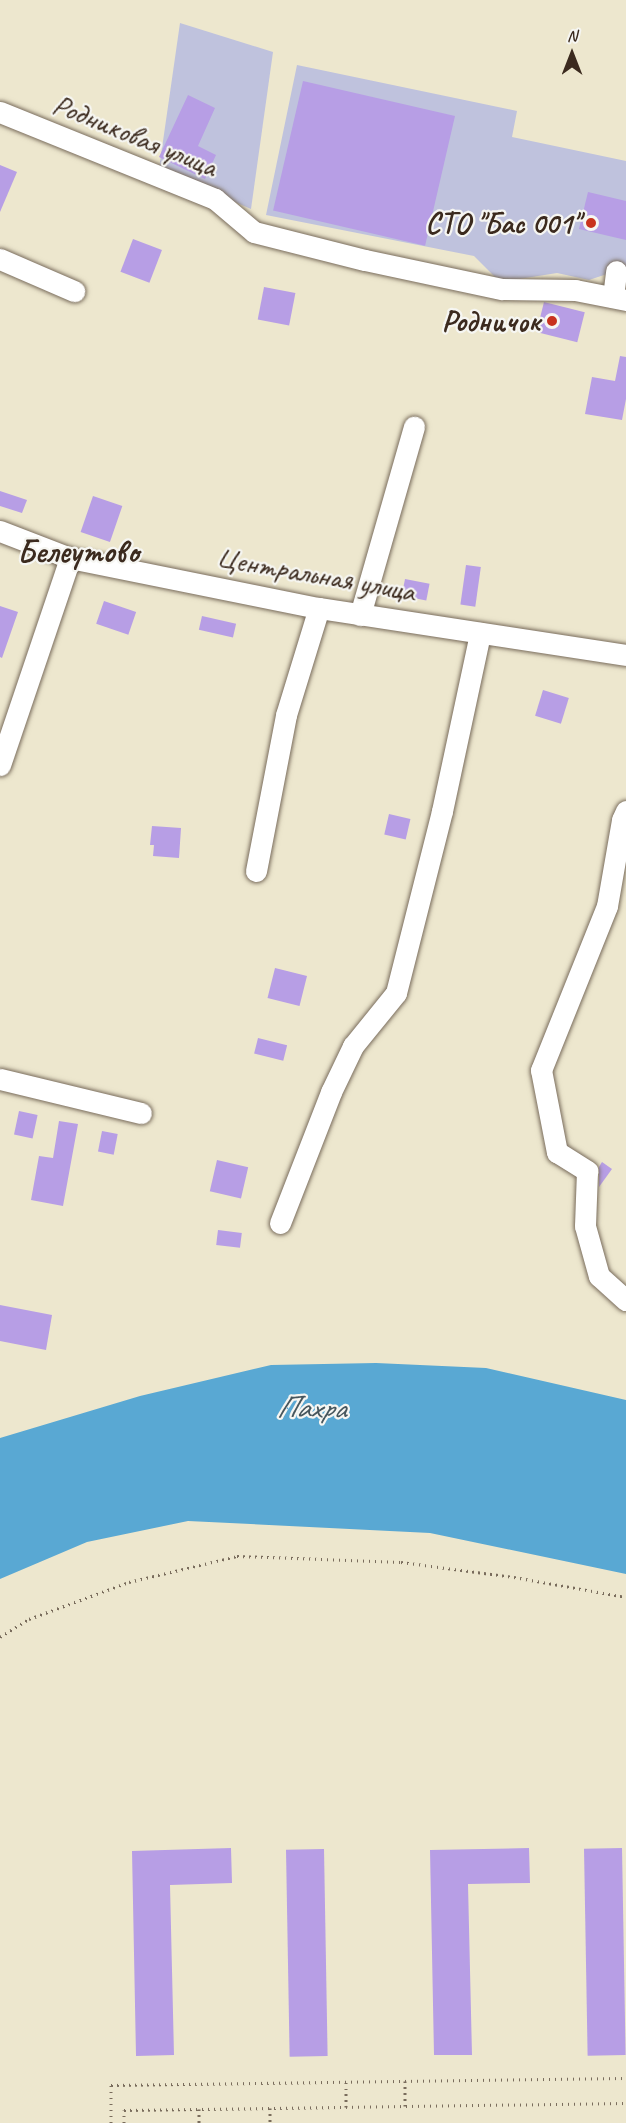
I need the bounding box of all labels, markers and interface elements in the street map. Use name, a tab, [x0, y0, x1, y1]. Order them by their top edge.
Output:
north arrow	[542, 24, 602, 84]
text: N	[567, 26, 577, 46]
street label: Родниковая улица	[46, 85, 224, 185]
place label: СТО "Бас 001"	[425, 205, 579, 241]
marker: СТО "Бас 001"	[584, 216, 598, 230]
place label: Родничок	[442, 303, 540, 339]
marker: Родничок	[545, 314, 559, 328]
district label: Белеутово	[17, 532, 139, 572]
street label: Центральная улица	[213, 539, 419, 609]
water label: Пахра	[276, 1388, 346, 1428]

